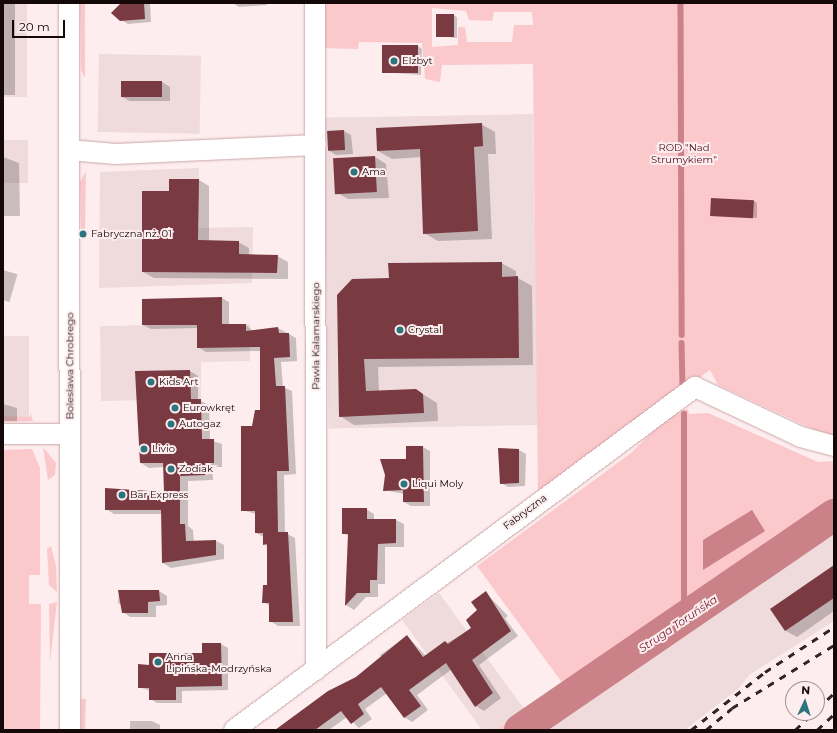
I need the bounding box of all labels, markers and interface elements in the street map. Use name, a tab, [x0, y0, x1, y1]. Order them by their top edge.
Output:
scale bar	[14, 12, 67, 38]
text: 20 m	[19, 19, 50, 34]
place label: Elzbyt	[402, 55, 433, 67]
marker: Elzbyt	[389, 56, 399, 66]
park label: ROD "Nad Strumykiem"	[651, 141, 717, 164]
place label: Ama	[362, 166, 386, 178]
marker: Ama	[349, 167, 359, 177]
place label: Fabryczna nż. 01	[91, 228, 172, 240]
marker: Fabryczna nż. 01	[78, 229, 88, 239]
street label: Pawła Kałamarskiego	[310, 282, 322, 390]
street label: Bolesława Chrobrego	[64, 313, 76, 419]
place label: Crystal	[408, 324, 442, 336]
marker: Crystal	[395, 325, 405, 335]
place label: Kids Art	[159, 376, 198, 388]
marker: Kids Art	[146, 377, 156, 387]
place label: Eurowkręt	[183, 402, 235, 414]
marker: Eurowkręt	[170, 403, 180, 413]
place label: Autogaz	[179, 418, 221, 430]
marker: Autogaz	[166, 419, 176, 429]
place label: Livio	[152, 443, 175, 455]
marker: Livio	[139, 444, 149, 454]
place label: Zodiak	[179, 463, 213, 475]
marker: Zodiak	[166, 464, 176, 474]
place label: Liqui Moly	[412, 478, 463, 490]
marker: Liqui Moly	[399, 479, 409, 489]
place label: Bar Express	[130, 489, 188, 501]
marker: Bar Express	[117, 490, 127, 500]
street label: Fabryczna	[501, 492, 549, 532]
water label: Struga Toruńska	[636, 593, 720, 655]
place label: Anna Lipińska-Modrzyńska	[166, 650, 272, 674]
marker: Anna Lipińska-Modrzyńska	[153, 657, 163, 667]
north arrow	[785, 681, 825, 721]
text: N	[801, 683, 811, 697]

